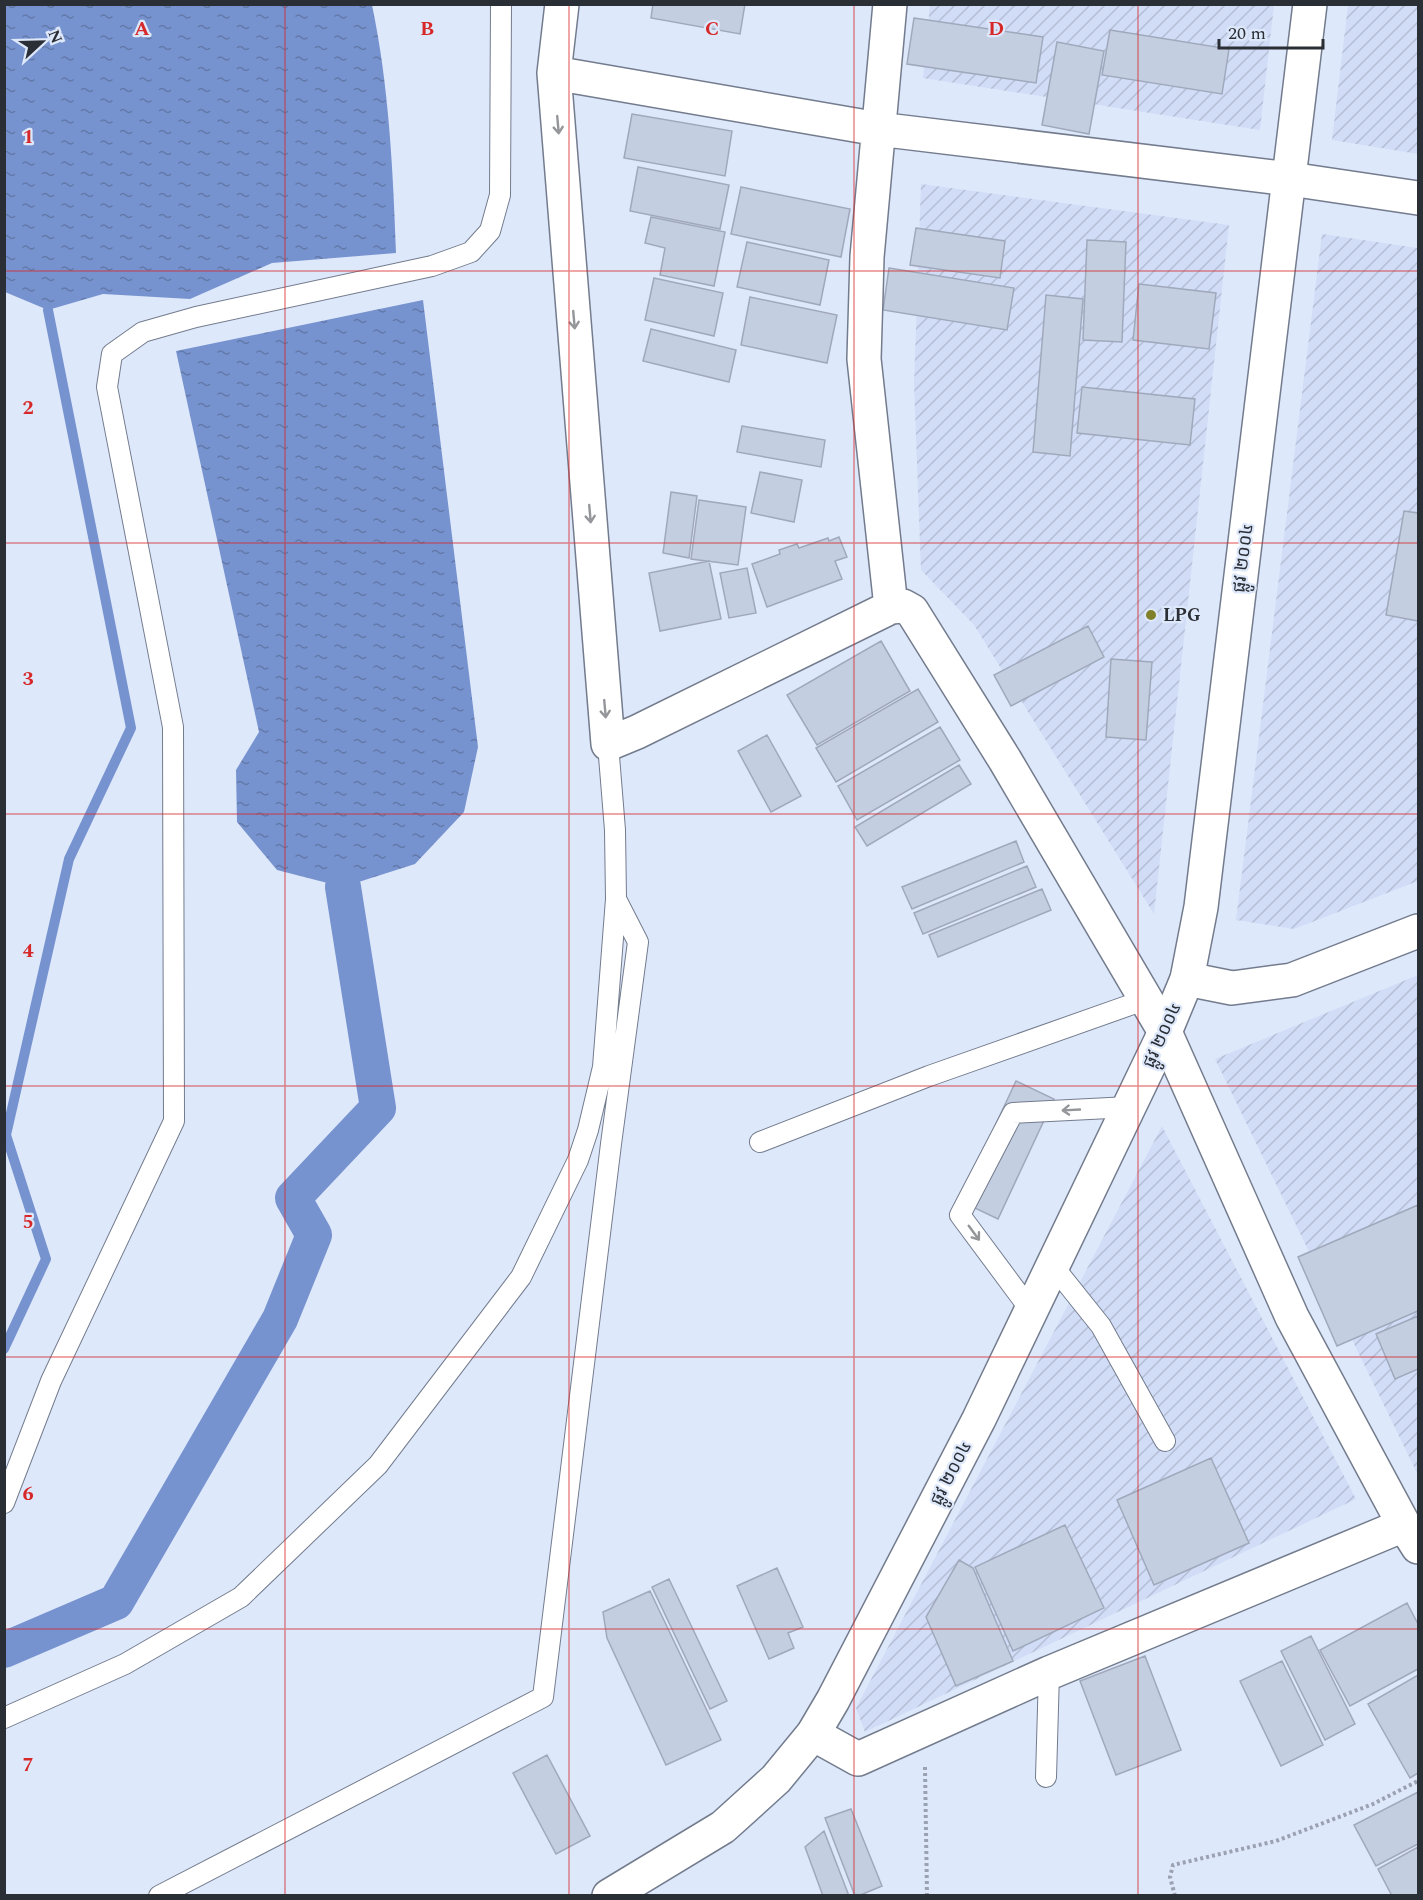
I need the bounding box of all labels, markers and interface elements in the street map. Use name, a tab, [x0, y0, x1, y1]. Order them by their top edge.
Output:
north arrow	[12, 12, 72, 72]
scale bar	[1219, 12, 1322, 50]
text: A	[134, 14, 150, 44]
text: B	[420, 14, 434, 44]
text: C	[705, 14, 719, 44]
text: D	[988, 14, 1004, 44]
text: 20 m	[1228, 20, 1266, 47]
text: N	[41, 26, 69, 47]
one-way arrow	[553, 115, 564, 135]
text: 1	[22, 122, 34, 152]
one-way arrow	[569, 309, 580, 329]
text: 2	[22, 393, 34, 423]
one-way arrow	[585, 504, 596, 524]
street label: ផ្លូវ ២០០៤	[1225, 522, 1263, 594]
place label: LPG	[1163, 602, 1201, 629]
marker: LPG	[1144, 608, 1158, 622]
text: 3	[22, 664, 34, 694]
one-way arrow	[600, 698, 611, 718]
text: 4	[22, 936, 34, 966]
street label: ផ្លូវ ២០០៤	[1136, 998, 1191, 1073]
one-way arrow	[1061, 1104, 1081, 1115]
text: 5	[22, 1207, 34, 1237]
one-way arrow	[968, 1225, 980, 1241]
street label: ផ្លូវ ២០០៤	[923, 1436, 981, 1511]
text: 6	[22, 1479, 34, 1509]
text: 7	[22, 1750, 34, 1780]

